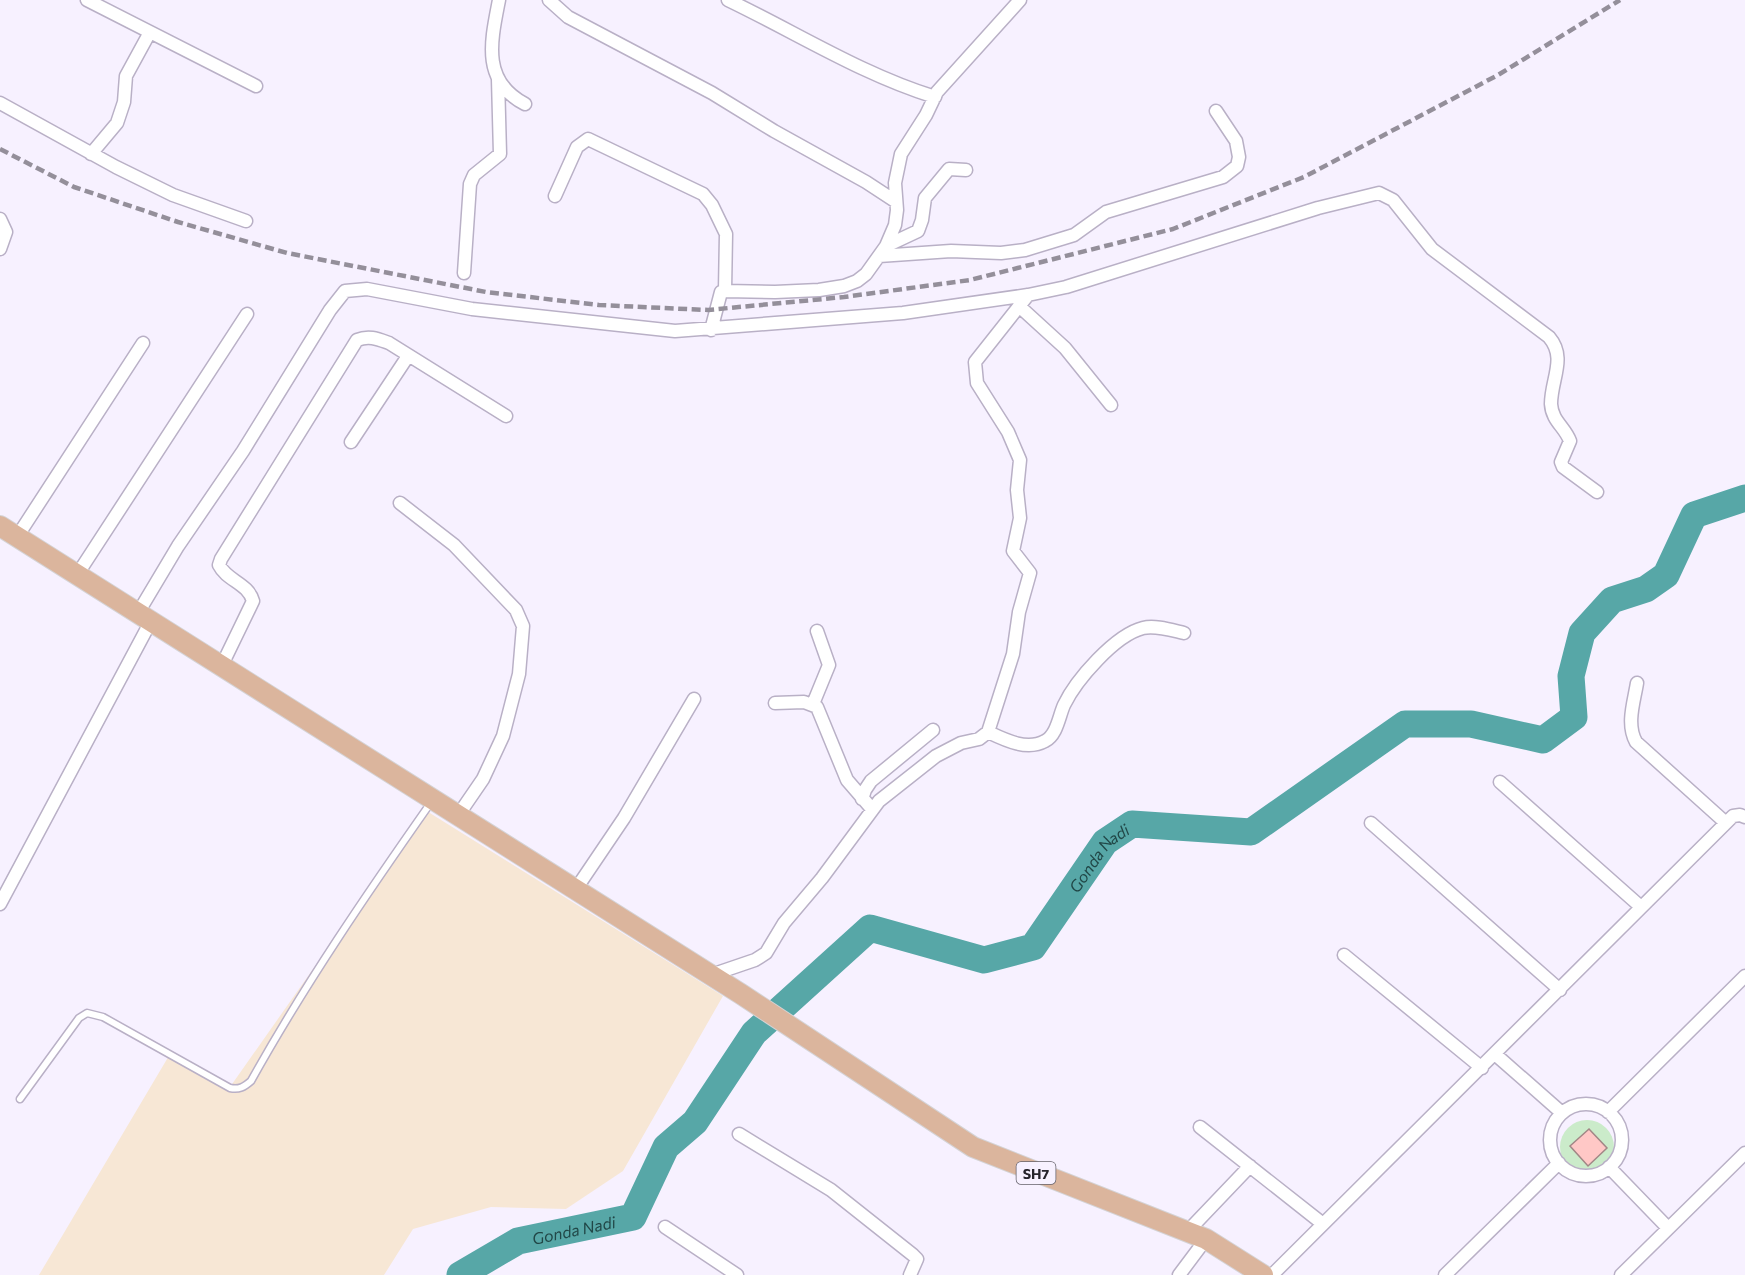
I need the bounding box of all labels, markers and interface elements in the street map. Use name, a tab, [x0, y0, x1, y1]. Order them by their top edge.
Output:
water label: Gonda Nadi	[1064, 819, 1133, 896]
road number: SH7	[1016, 1162, 1056, 1184]
water label: Gonda Nadi	[530, 1211, 618, 1247]

